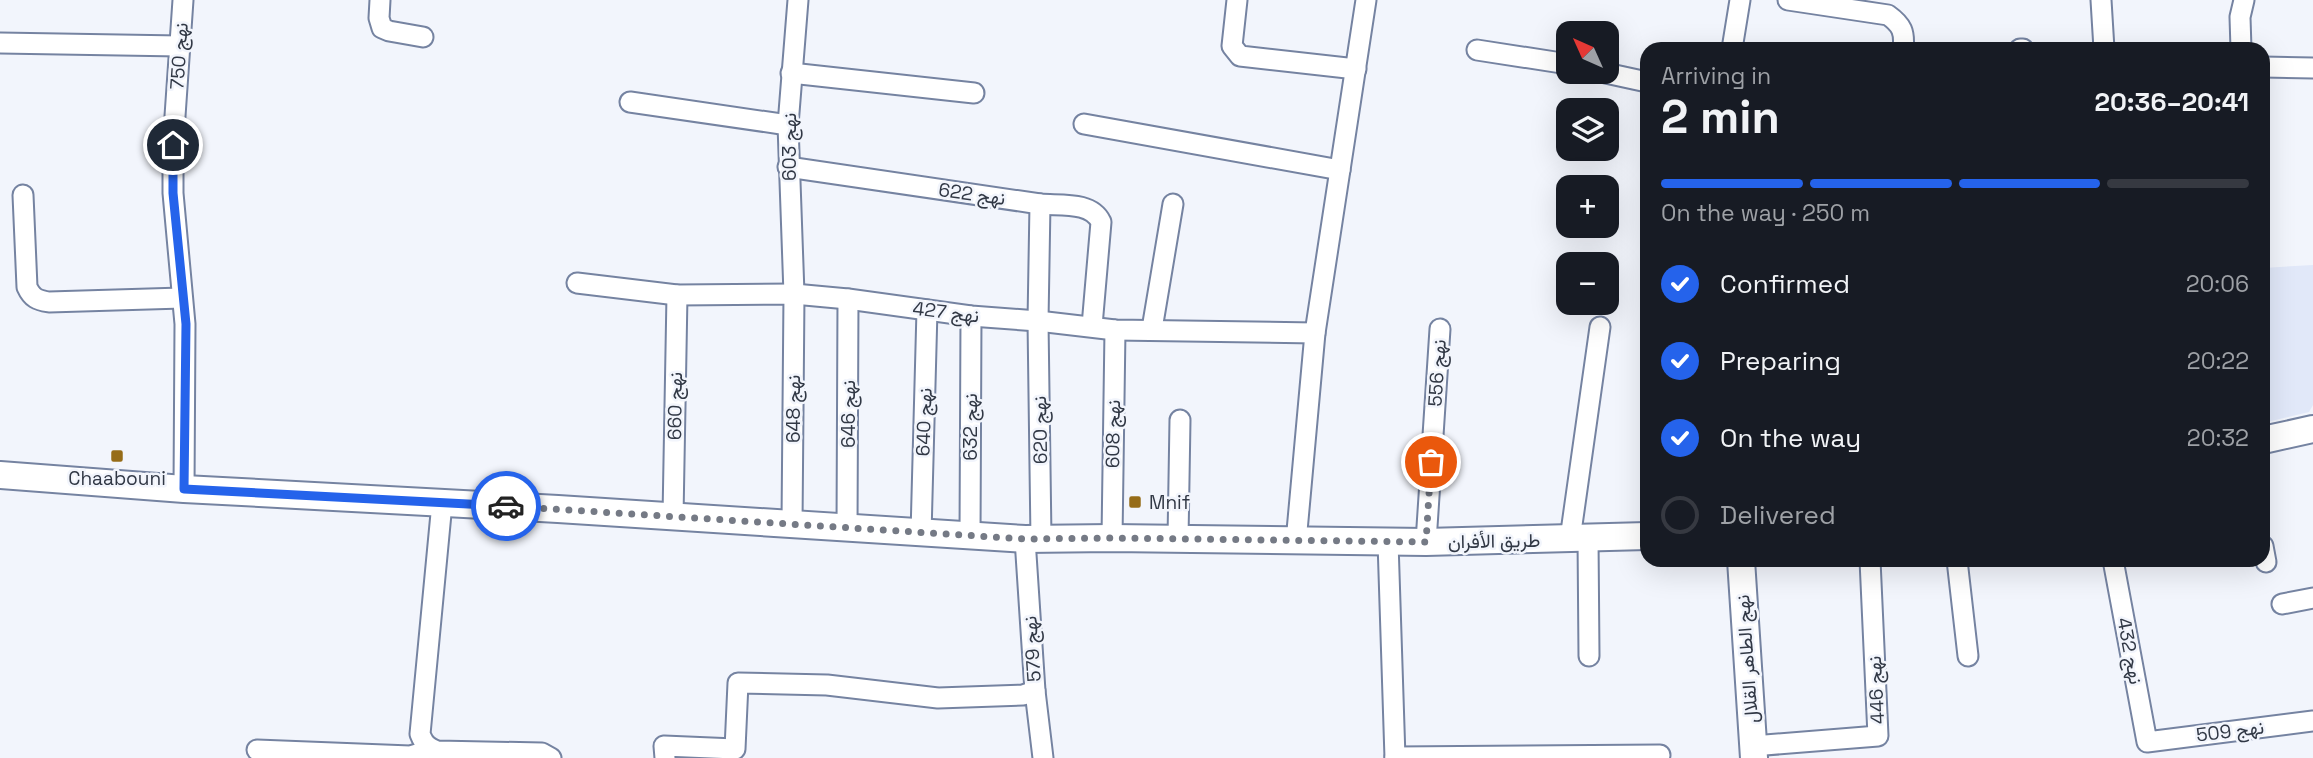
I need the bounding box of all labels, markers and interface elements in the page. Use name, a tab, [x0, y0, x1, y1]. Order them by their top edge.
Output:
north arrow	[1556, 21, 1619, 84]
map controls	[1556, 21, 1619, 315]
street label: نهج 750	[164, 22, 195, 90]
text: Arriving in	[1661, 61, 1771, 91]
text: 20:36–20:41	[2095, 85, 2249, 119]
text: 2 min	[1661, 88, 1780, 146]
button: layers	[1556, 98, 1619, 161]
street label: نهج 603	[777, 113, 803, 181]
pin	[143, 115, 203, 175]
icon: home	[154, 126, 192, 164]
button: +	[1556, 175, 1619, 238]
street label: نهج 622	[937, 177, 1007, 212]
text: On the way · 250 m	[1661, 198, 1870, 228]
button: −	[1556, 252, 1619, 315]
icon: check	[1661, 265, 1699, 303]
text: Confirmed	[1720, 267, 1850, 301]
text: 20:06	[2186, 269, 2249, 299]
street label: نهج 427	[911, 296, 981, 329]
street label: نهج 556	[1422, 339, 1453, 407]
icon: check	[1661, 342, 1699, 380]
text: Preparing	[1720, 344, 1841, 378]
text: 20:22	[2187, 346, 2249, 376]
street label: نهج 660	[662, 372, 689, 440]
street label: نهج 648	[781, 375, 807, 443]
street label: نهج 646	[836, 380, 862, 448]
street label: نهج 640	[910, 387, 939, 457]
street label: نهج 632	[958, 393, 984, 461]
street label: نهج 620	[1027, 396, 1054, 464]
street label: نهج 608	[1100, 400, 1127, 468]
icon: check	[1661, 419, 1699, 457]
text: On the way	[1720, 421, 1861, 455]
text: 20:32	[2187, 423, 2249, 453]
pin	[1401, 432, 1461, 492]
icon: bag	[1412, 443, 1450, 481]
marker: Chaabouni	[109, 448, 125, 464]
place label: Chaabouni	[68, 466, 166, 491]
courier	[471, 471, 541, 541]
icon: car	[487, 487, 525, 525]
place label: Mnif	[1149, 490, 1190, 515]
marker: Mnif	[1127, 494, 1143, 510]
text: Delivered	[1720, 498, 1836, 532]
street label: طريق الأفران	[1448, 528, 1540, 554]
street label: نهج الطاهر القلال	[1730, 594, 1765, 724]
street label: نهج 579	[1017, 615, 1048, 683]
street label: نهج 432	[2110, 615, 2149, 687]
street label: نهج 446	[1862, 655, 1891, 725]
street label: نهج 509	[2195, 714, 2265, 749]

